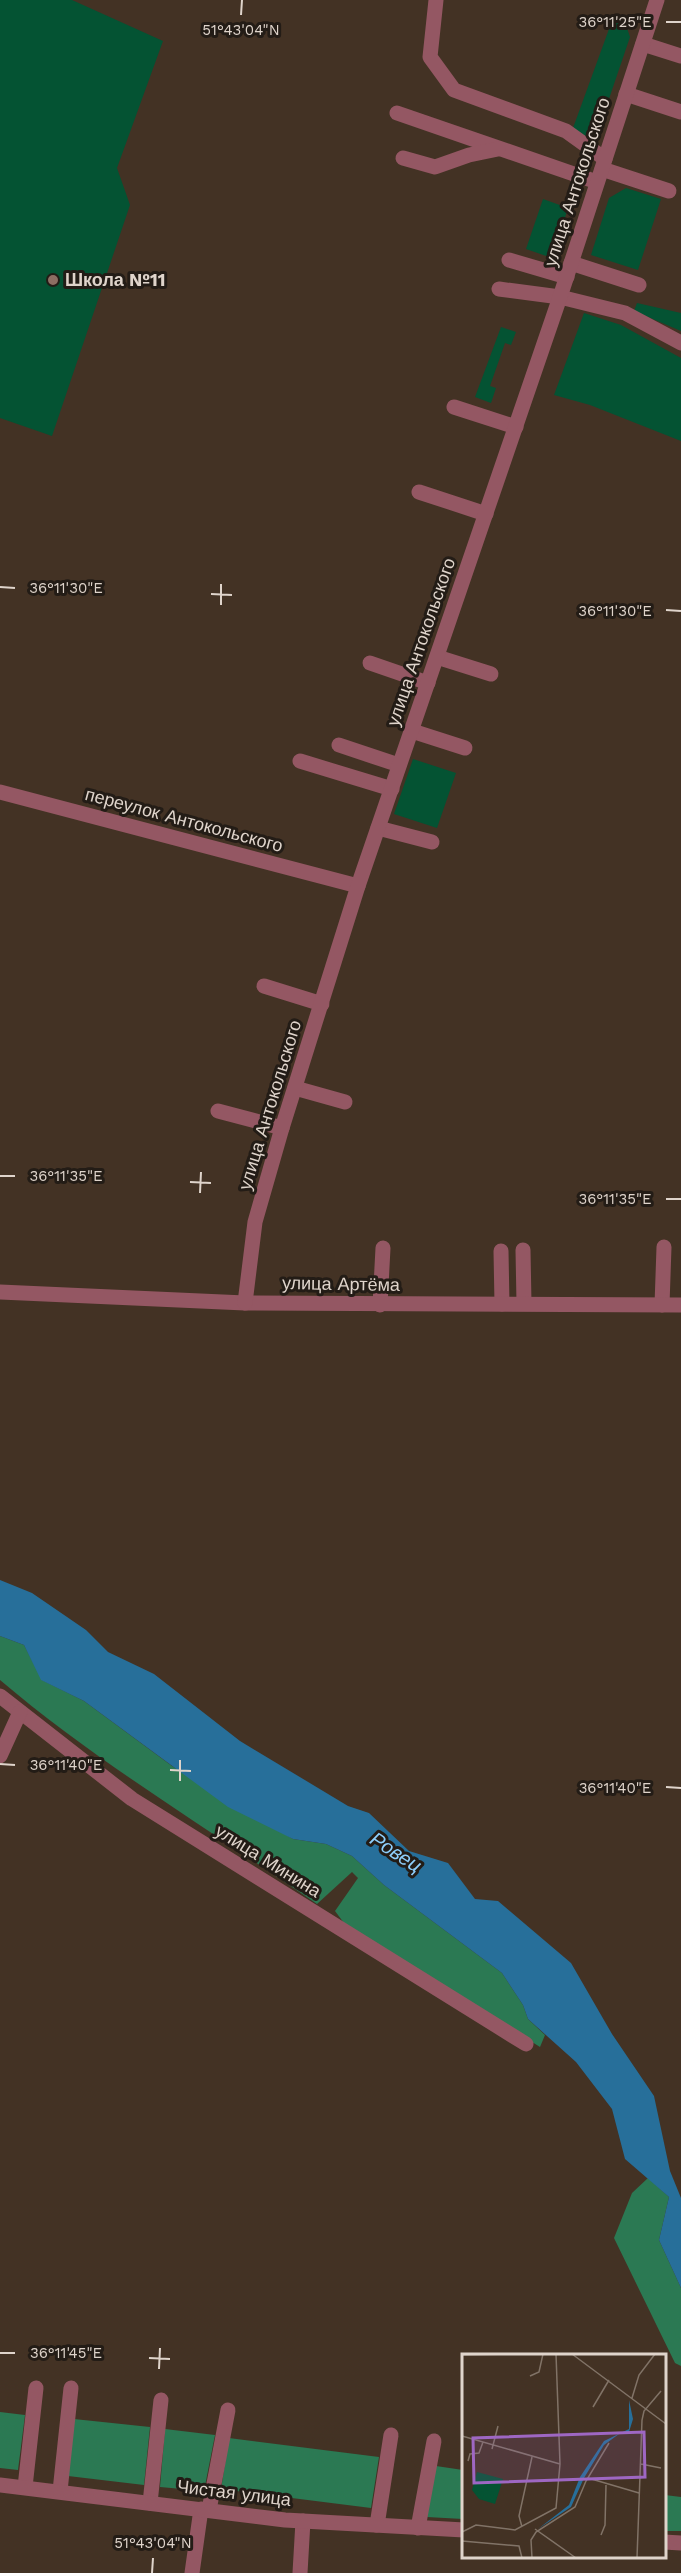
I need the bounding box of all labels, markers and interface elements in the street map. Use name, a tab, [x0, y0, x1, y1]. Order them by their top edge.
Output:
text: 36°11'25"E	[578, 13, 652, 31]
text: 51°43'04"N	[202, 21, 280, 39]
street label: улица Антокольского	[539, 95, 614, 269]
place label: Школа №11	[65, 269, 165, 290]
marker: Школа №11	[46, 273, 60, 287]
street label: улица Антокольского	[382, 555, 459, 729]
text: 36°11'30"E	[29, 579, 103, 597]
text: 36°11'30"E	[578, 602, 652, 620]
street label: переулок Антокольского	[83, 783, 285, 856]
street label: улица Антокольского	[234, 1017, 305, 1192]
text: 36°11'35"E	[29, 1167, 103, 1185]
text: 36°11'35"E	[578, 1190, 652, 1208]
street label: улица Артёма	[282, 1272, 401, 1295]
text: 36°11'40"E	[30, 1756, 102, 1774]
text: 36°11'40"E	[579, 1779, 651, 1797]
street label: улица Минина	[212, 1820, 326, 1902]
water label: Ровец	[366, 1826, 426, 1878]
text: 36°11'45"E	[30, 2344, 102, 2362]
inset map	[462, 2354, 666, 2558]
street label: Чистая улица	[176, 2475, 293, 2510]
text: 51°43'04"N	[114, 2534, 192, 2552]

